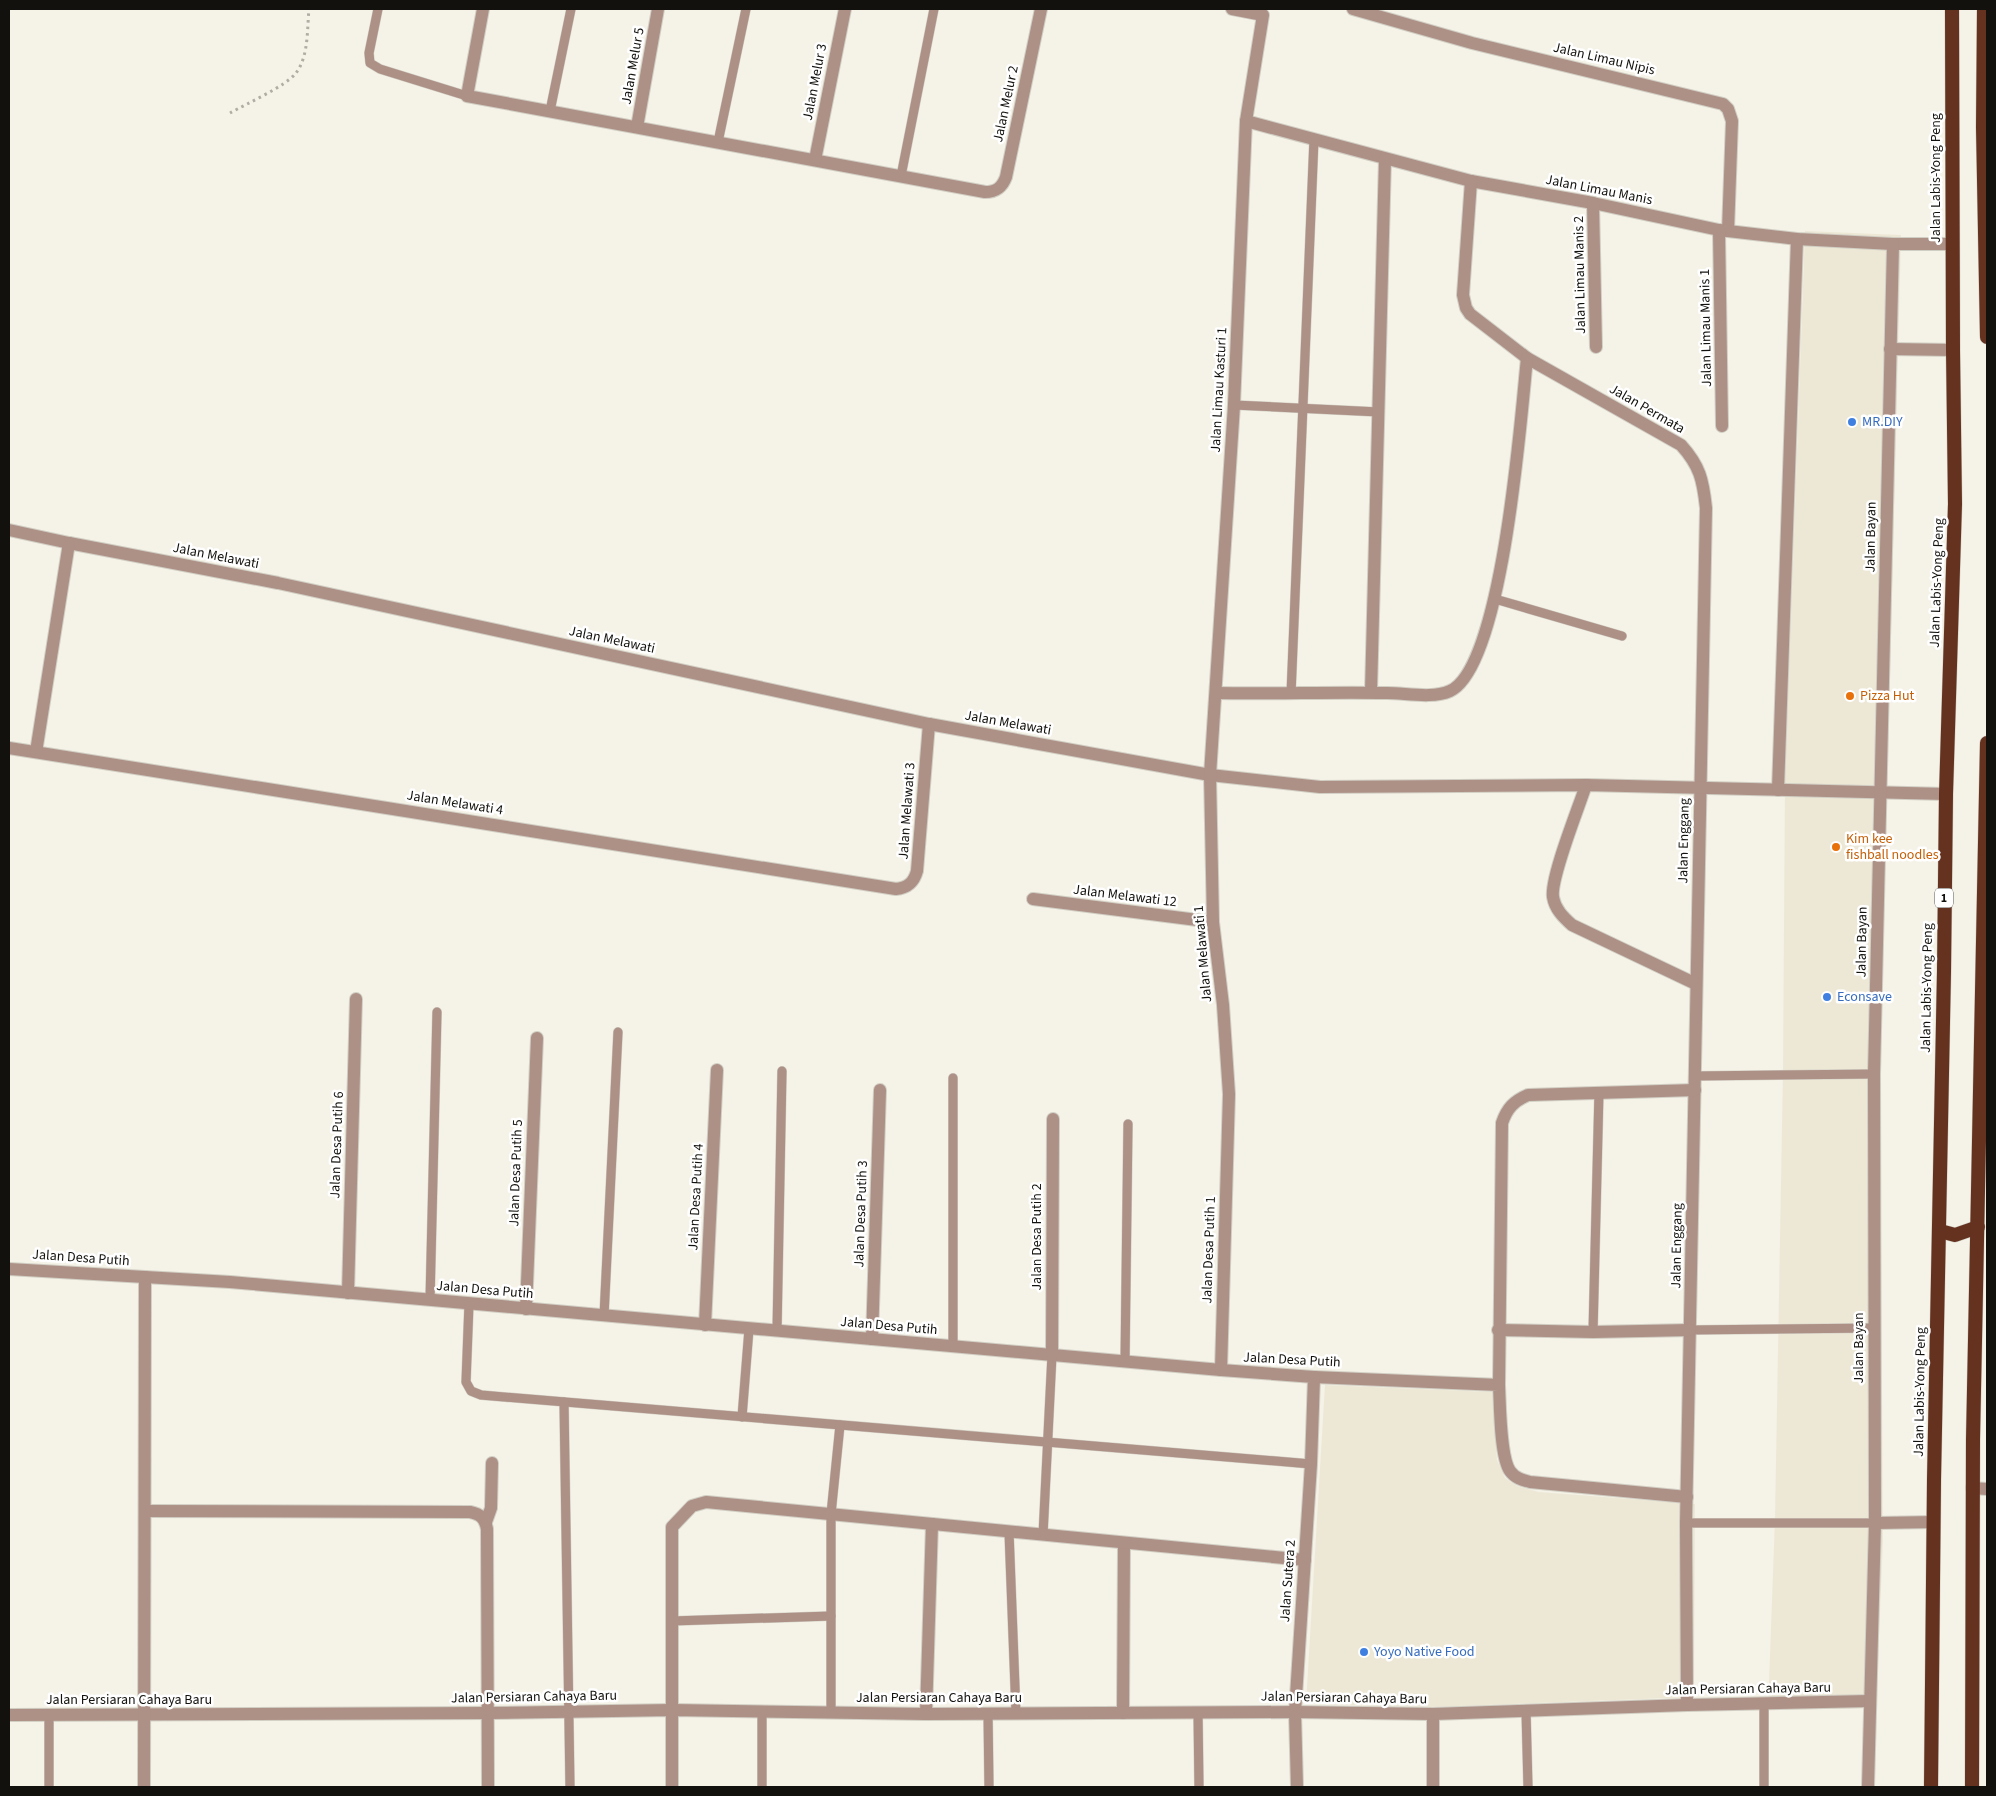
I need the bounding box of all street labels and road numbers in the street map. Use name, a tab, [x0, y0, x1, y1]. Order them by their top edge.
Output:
street label: Jalan Melur 5	[616, 26, 650, 106]
street label: Jalan Limau Nipis	[1551, 38, 1657, 80]
street label: Jalan Melur 3	[798, 42, 832, 122]
street label: Jalan Melur 2	[988, 64, 1024, 144]
street label: Jalan Labis-Yong Peng	[1926, 113, 1946, 243]
street label: Jalan Limau Manis	[1544, 170, 1654, 210]
street label: Jalan Limau Manis 2	[1569, 216, 1591, 334]
street label: Jalan Limau Manis 1	[1695, 269, 1717, 387]
street label: Jalan Limau Kasturi 1	[1206, 327, 1232, 453]
street label: Jalan Permata	[1606, 379, 1688, 439]
street label: Jalan Bayan	[1860, 501, 1882, 573]
street label: Jalan Labis-Yong Peng	[1925, 518, 1949, 648]
street label: Jalan Melawati	[171, 538, 261, 574]
street label: Jalan Melawati	[567, 621, 657, 659]
street label: Jalan Melawati	[963, 706, 1053, 740]
street label: Jalan Melawati 3	[894, 762, 920, 860]
street label: Jalan Melawati 4	[405, 786, 505, 820]
street label: Jalan Enggang	[1673, 798, 1695, 884]
street label: Jalan Melawati 12	[1072, 880, 1178, 912]
road number: 1	[1935, 888, 1953, 908]
street label: Jalan Melawati 1	[1189, 905, 1217, 1003]
street label: Jalan Bayan	[1851, 906, 1873, 978]
street label: Jalan Labis-Yong Peng	[1916, 923, 1938, 1053]
street label: Jalan Desa Putih 6	[325, 1091, 349, 1199]
street label: Jalan Desa Putih 5	[504, 1119, 528, 1227]
street label: Jalan Desa Putih 4	[683, 1143, 709, 1251]
street label: Jalan Desa Putih 3	[849, 1160, 873, 1268]
street label: Jalan Desa Putih 2	[1027, 1183, 1047, 1291]
street label: Jalan Desa Putih 1	[1197, 1196, 1221, 1304]
street label: Jalan Enggang	[1666, 1203, 1688, 1289]
street label: Jalan Desa Putih	[32, 1245, 130, 1271]
street label: Jalan Desa Putih	[436, 1276, 534, 1304]
street label: Jalan Desa Putih	[840, 1312, 938, 1340]
street label: Jalan Bayan	[1849, 1312, 1869, 1384]
street label: Jalan Labis-Yong Peng	[1909, 1327, 1931, 1457]
street label: Jalan Desa Putih	[1243, 1347, 1341, 1373]
street label: Jalan Sutera 2	[1275, 1539, 1301, 1623]
street label: Jalan Persiaran Cahaya Baru	[1665, 1678, 1831, 1700]
street label: Jalan Persiaran Cahaya Baru	[451, 1686, 617, 1708]
street label: Jalan Persiaran Cahaya Baru	[1261, 1687, 1427, 1709]
street label: Jalan Persiaran Cahaya Baru	[856, 1688, 1022, 1708]
street label: Jalan Persiaran Cahaya Baru	[46, 1690, 212, 1710]

